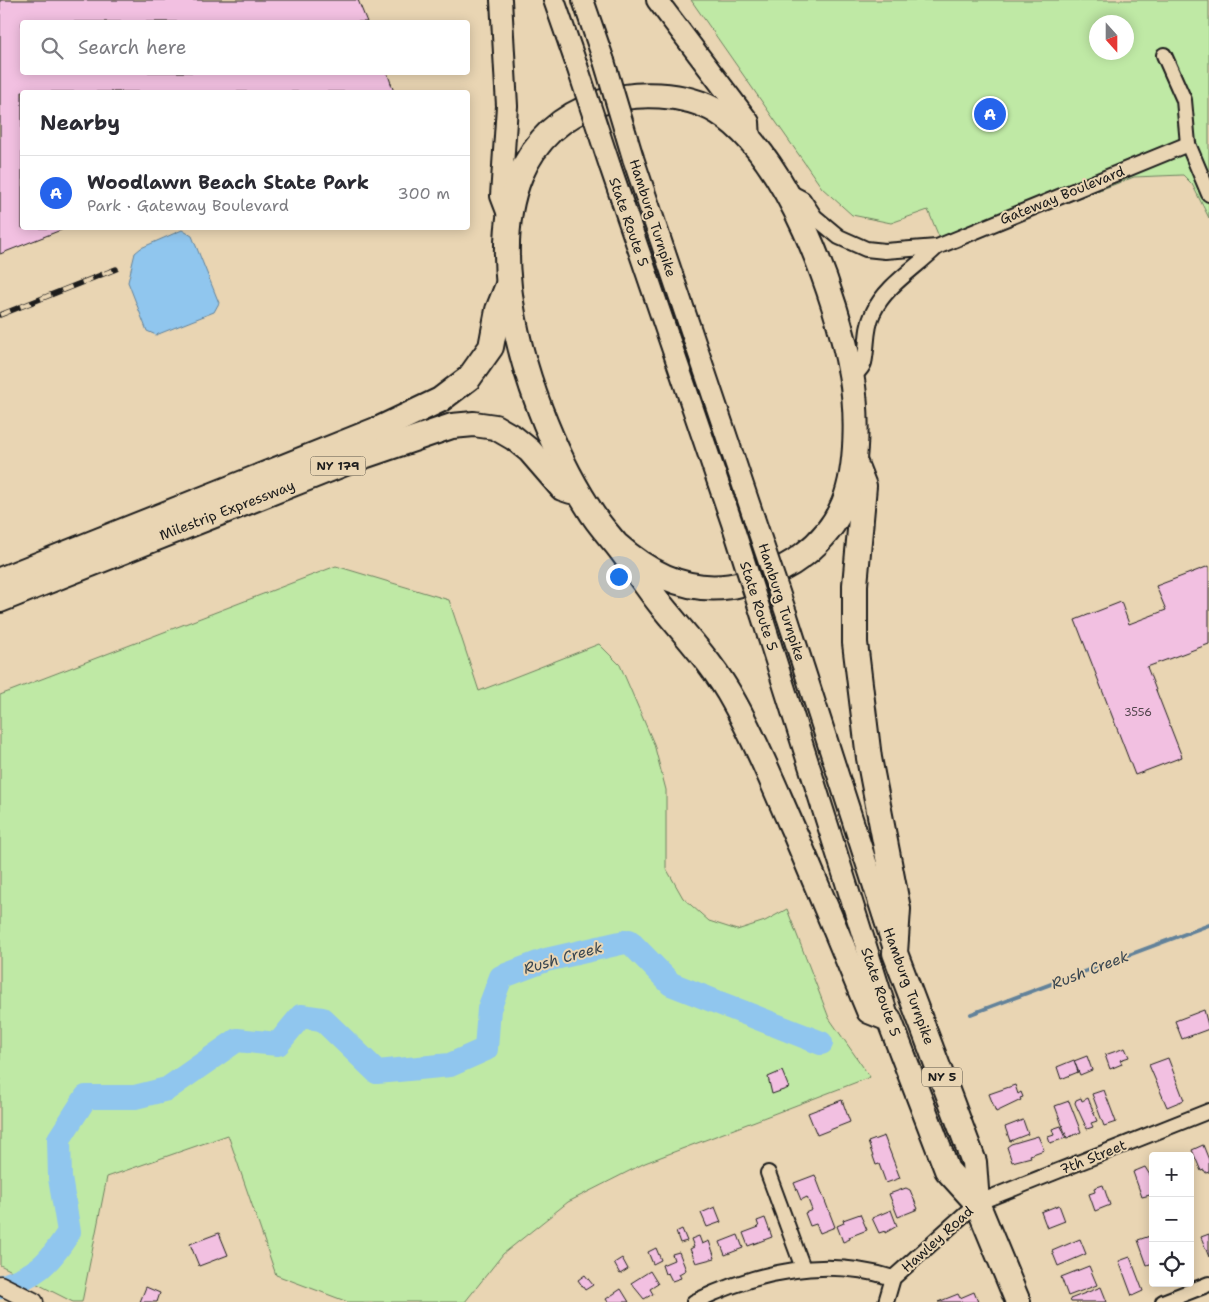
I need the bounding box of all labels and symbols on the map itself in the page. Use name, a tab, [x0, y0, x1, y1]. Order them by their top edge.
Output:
north arrow	[1089, 15, 1134, 60]
pin: A	[974, 95, 1006, 133]
street label: Hamburg Turnpike	[625, 157, 681, 279]
street label: Gateway Boulevard	[997, 162, 1127, 228]
street label: State Route 5	[605, 175, 653, 269]
road number: NY 179	[310, 456, 366, 476]
street label: Milestrip Expressway	[157, 476, 297, 544]
street label: Hamburg Turnpike	[754, 541, 810, 663]
street label: State Route 5	[736, 559, 782, 653]
your location	[606, 564, 632, 590]
house number: 3556	[1124, 705, 1152, 720]
street label: Hamburg Turnpike	[879, 925, 939, 1047]
water label: Rush Creek	[521, 937, 605, 979]
street label: State Route 5	[857, 945, 905, 1039]
water label: Rush Creek	[1048, 946, 1132, 994]
road number: NY 5	[922, 1068, 962, 1086]
street label: 7th Street	[1057, 1136, 1129, 1178]
street label: Hawley Road	[897, 1202, 977, 1276]

